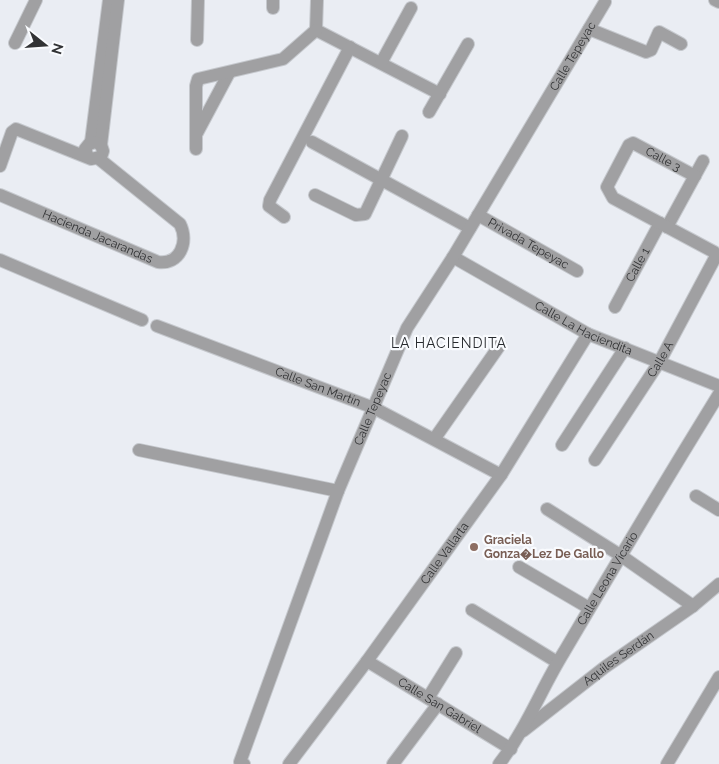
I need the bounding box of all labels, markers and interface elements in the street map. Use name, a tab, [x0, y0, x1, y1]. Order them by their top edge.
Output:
street label: Calle Tepeyac	[547, 19, 599, 93]
north arrow	[20, 20, 70, 70]
text: N	[48, 41, 67, 56]
street label: Calle 3	[643, 144, 683, 174]
street label: Hacienda Jacarandas	[40, 207, 155, 266]
street label: Privada Tepeyac	[486, 215, 572, 272]
street label: Calle 1	[623, 245, 652, 284]
street label: Calle La Haciendita	[532, 298, 634, 358]
district label: LA HACIENDITA	[391, 335, 507, 351]
street label: Calle A	[644, 339, 676, 380]
street label: Calle San Martín	[273, 364, 363, 409]
street label: Calle Tepeyac	[351, 370, 395, 447]
street label: Calle Vallarta	[418, 520, 472, 587]
street label: Calle Leona Vicario	[574, 529, 641, 628]
place label: Graciela Gonza�Lez De Gallo	[484, 533, 604, 561]
marker: Graciela Gonza�Lez De Gallo	[468, 541, 480, 553]
street label: Aquiles Serdán	[580, 628, 657, 688]
street label: Calle San Gabriel	[395, 675, 484, 736]

